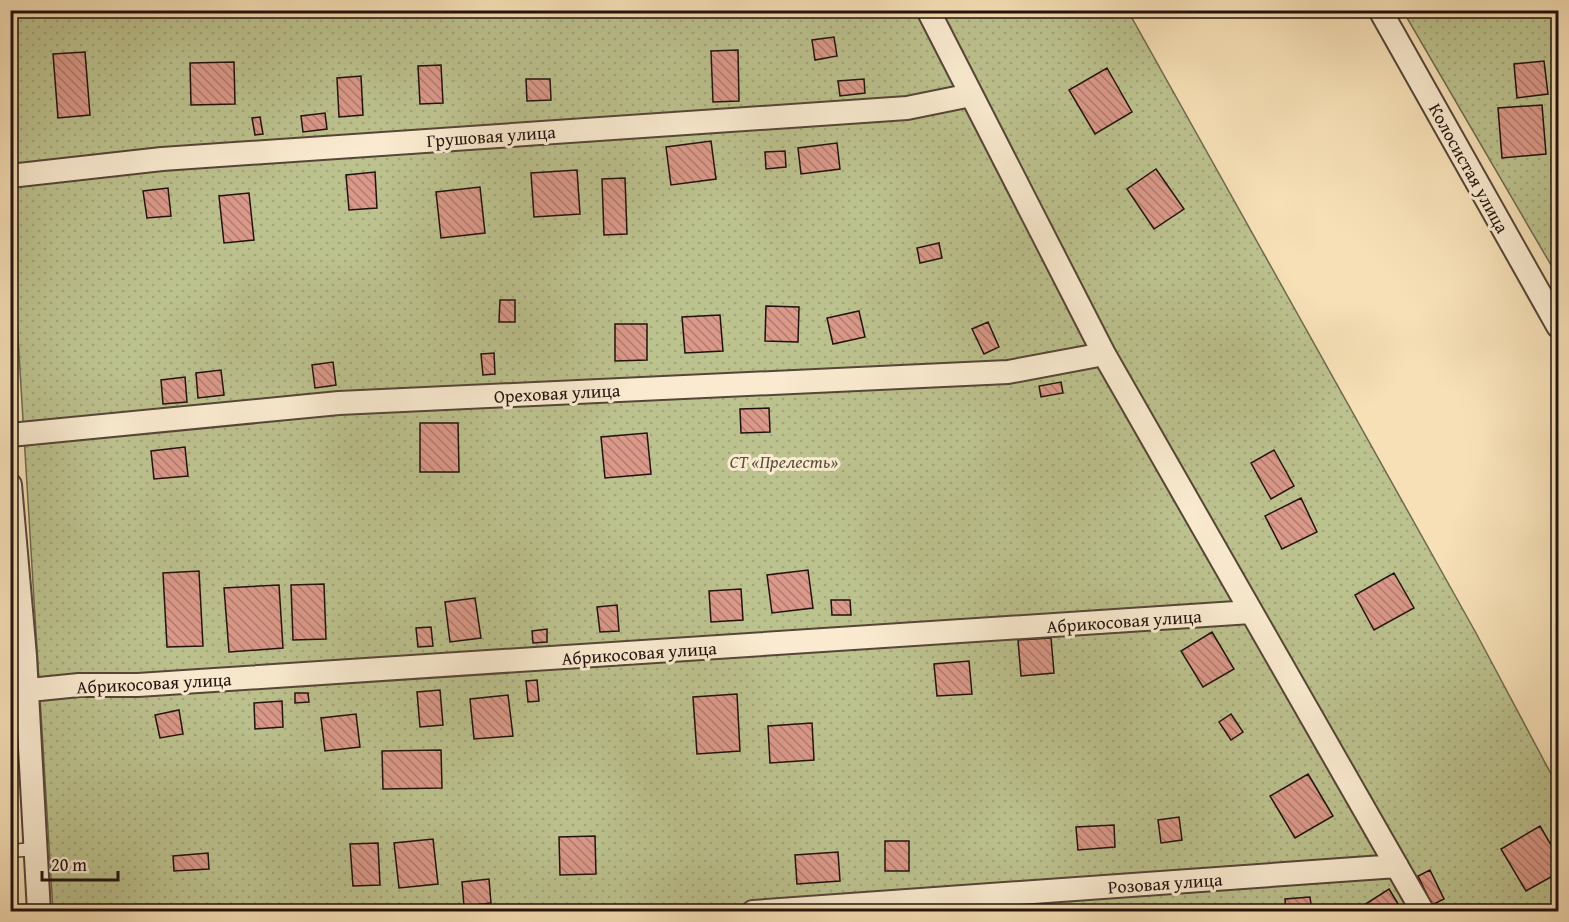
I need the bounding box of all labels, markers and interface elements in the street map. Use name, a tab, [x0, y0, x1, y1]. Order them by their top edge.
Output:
street label: Колосистая улица	[1422, 98, 1516, 238]
street label: Грушовая улица	[425, 118, 557, 154]
street label: Ореховая улица	[493, 376, 621, 410]
park label: СТ «Прелесть»	[730, 448, 838, 475]
street label: Абрикосовая улица	[1046, 602, 1203, 640]
street label: Абрикосовая улица	[561, 634, 718, 672]
street label: Абрикосовая улица	[76, 665, 233, 701]
scale bar	[42, 844, 118, 882]
text: 20 m	[51, 851, 87, 878]
street label: Розовая улица	[1107, 865, 1224, 900]

